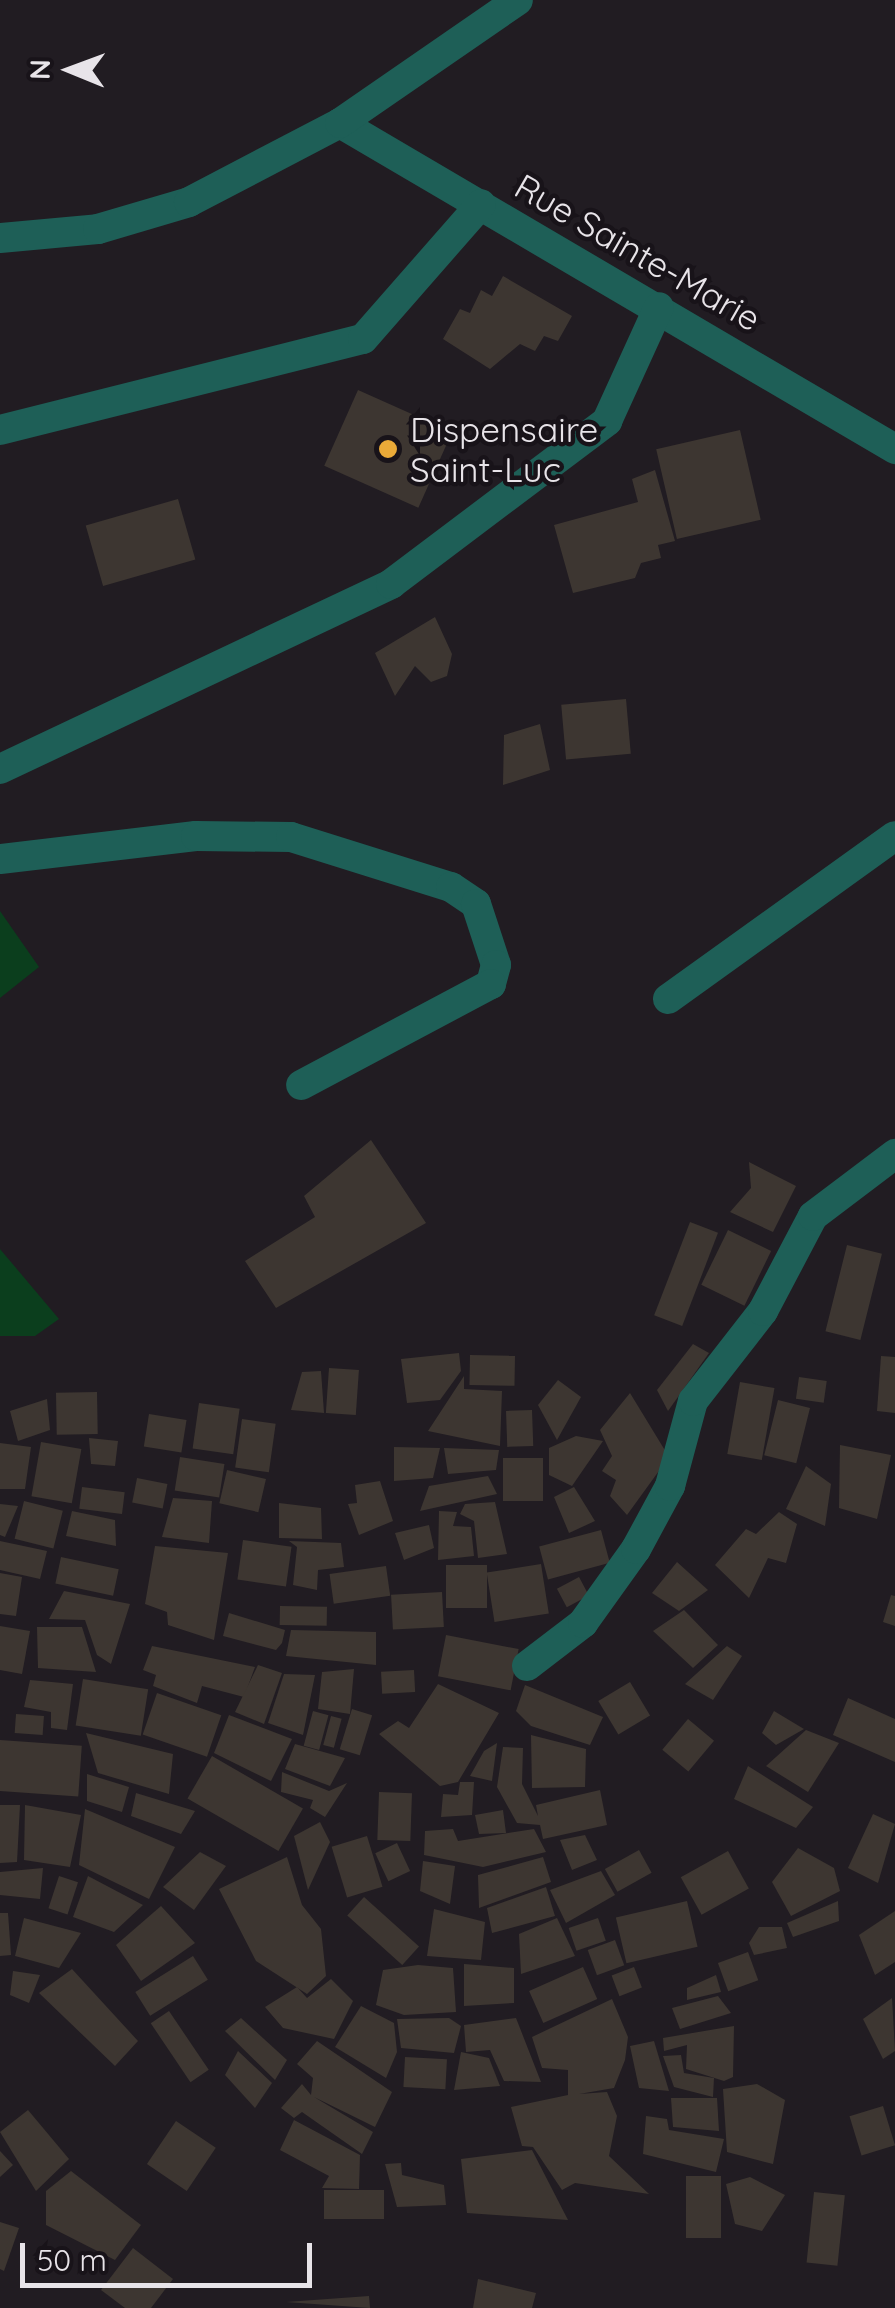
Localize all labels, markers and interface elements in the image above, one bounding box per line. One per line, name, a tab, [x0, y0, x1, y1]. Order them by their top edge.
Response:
north arrow	[20, 20, 120, 120]
text: N	[22, 59, 57, 80]
street label: Rue Sainte-Marie	[508, 165, 768, 339]
place label: Dispensaire Saint-Luc	[410, 408, 598, 490]
marker: Dispensaire Saint-Luc	[375, 436, 401, 462]
scale bar	[25, 2223, 318, 2285]
text: 50 m	[37, 2241, 107, 2279]

